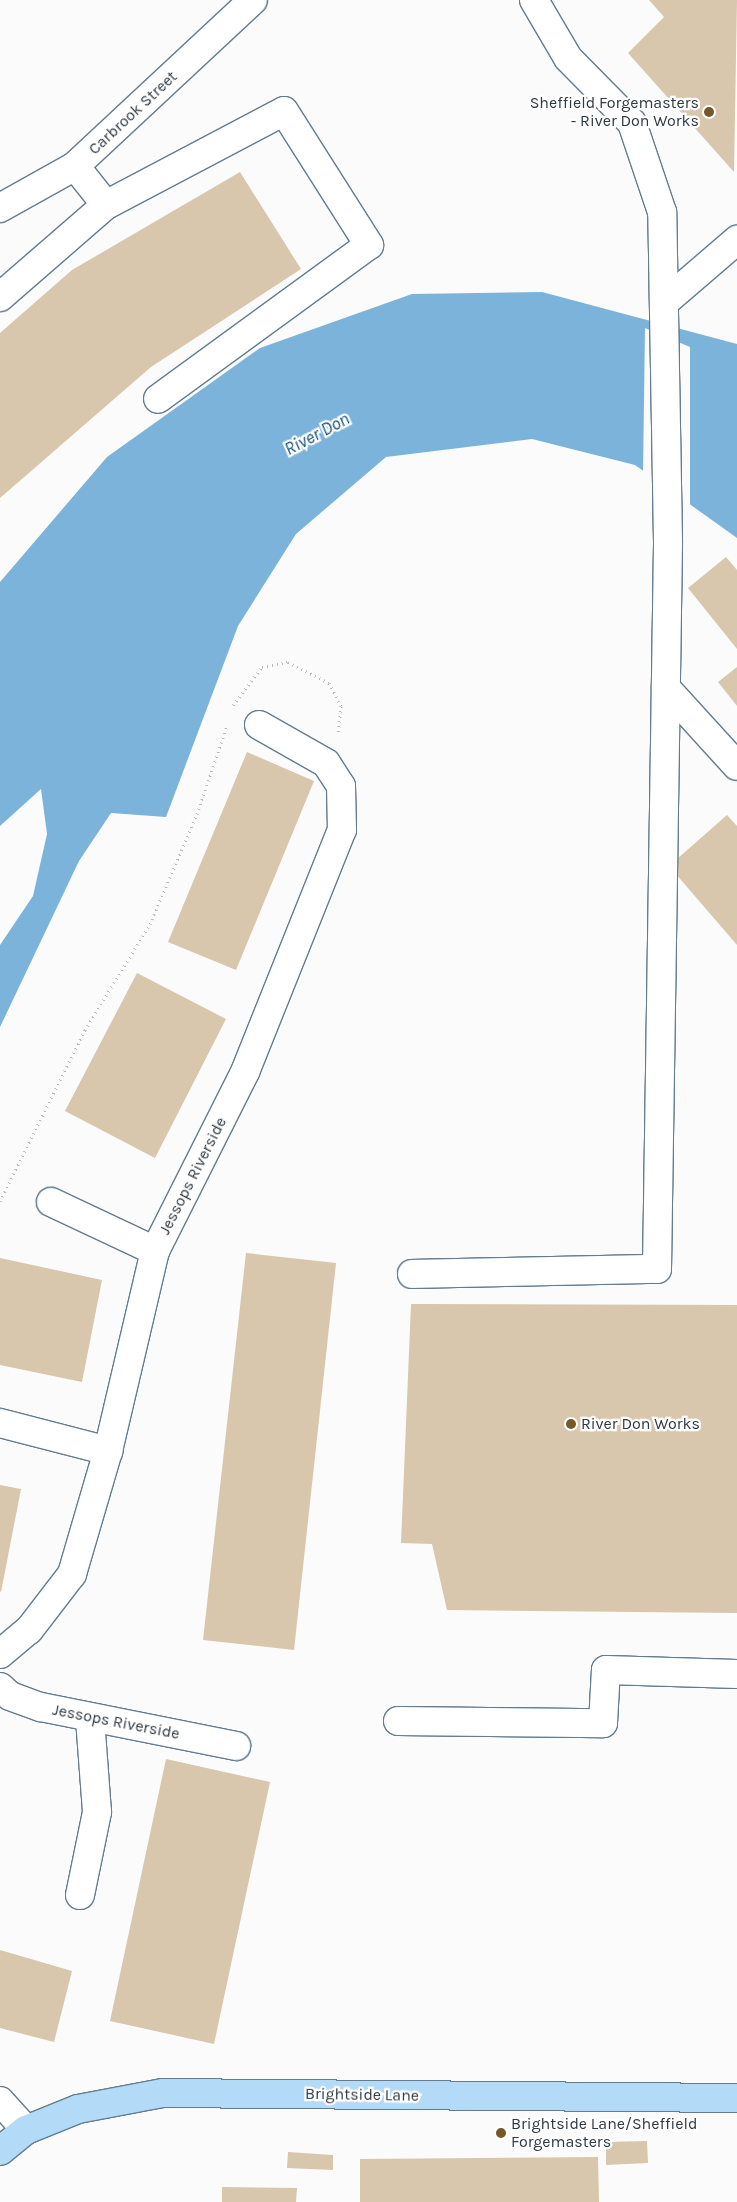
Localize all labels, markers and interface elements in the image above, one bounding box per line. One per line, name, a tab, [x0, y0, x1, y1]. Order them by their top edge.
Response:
street label: Carbrook Street	[85, 67, 181, 159]
place label: Sheffield Forgemasters - River Don Works	[530, 93, 699, 131]
marker: Sheffield Forgemasters - River Don Works	[703, 106, 715, 118]
water label: River Don	[281, 408, 353, 460]
street label: Jessops Riverside	[155, 1114, 231, 1238]
place label: River Don Works	[581, 1414, 700, 1434]
marker: River Don Works	[565, 1418, 577, 1430]
street label: Jessops Riverside	[51, 1700, 181, 1744]
street label: Brightside Lane	[305, 2084, 419, 2106]
place label: Brightside Lane/Sheffield Forgemasters	[511, 2114, 697, 2152]
marker: Brightside Lane/Sheffield Forgemasters	[495, 2127, 507, 2139]

